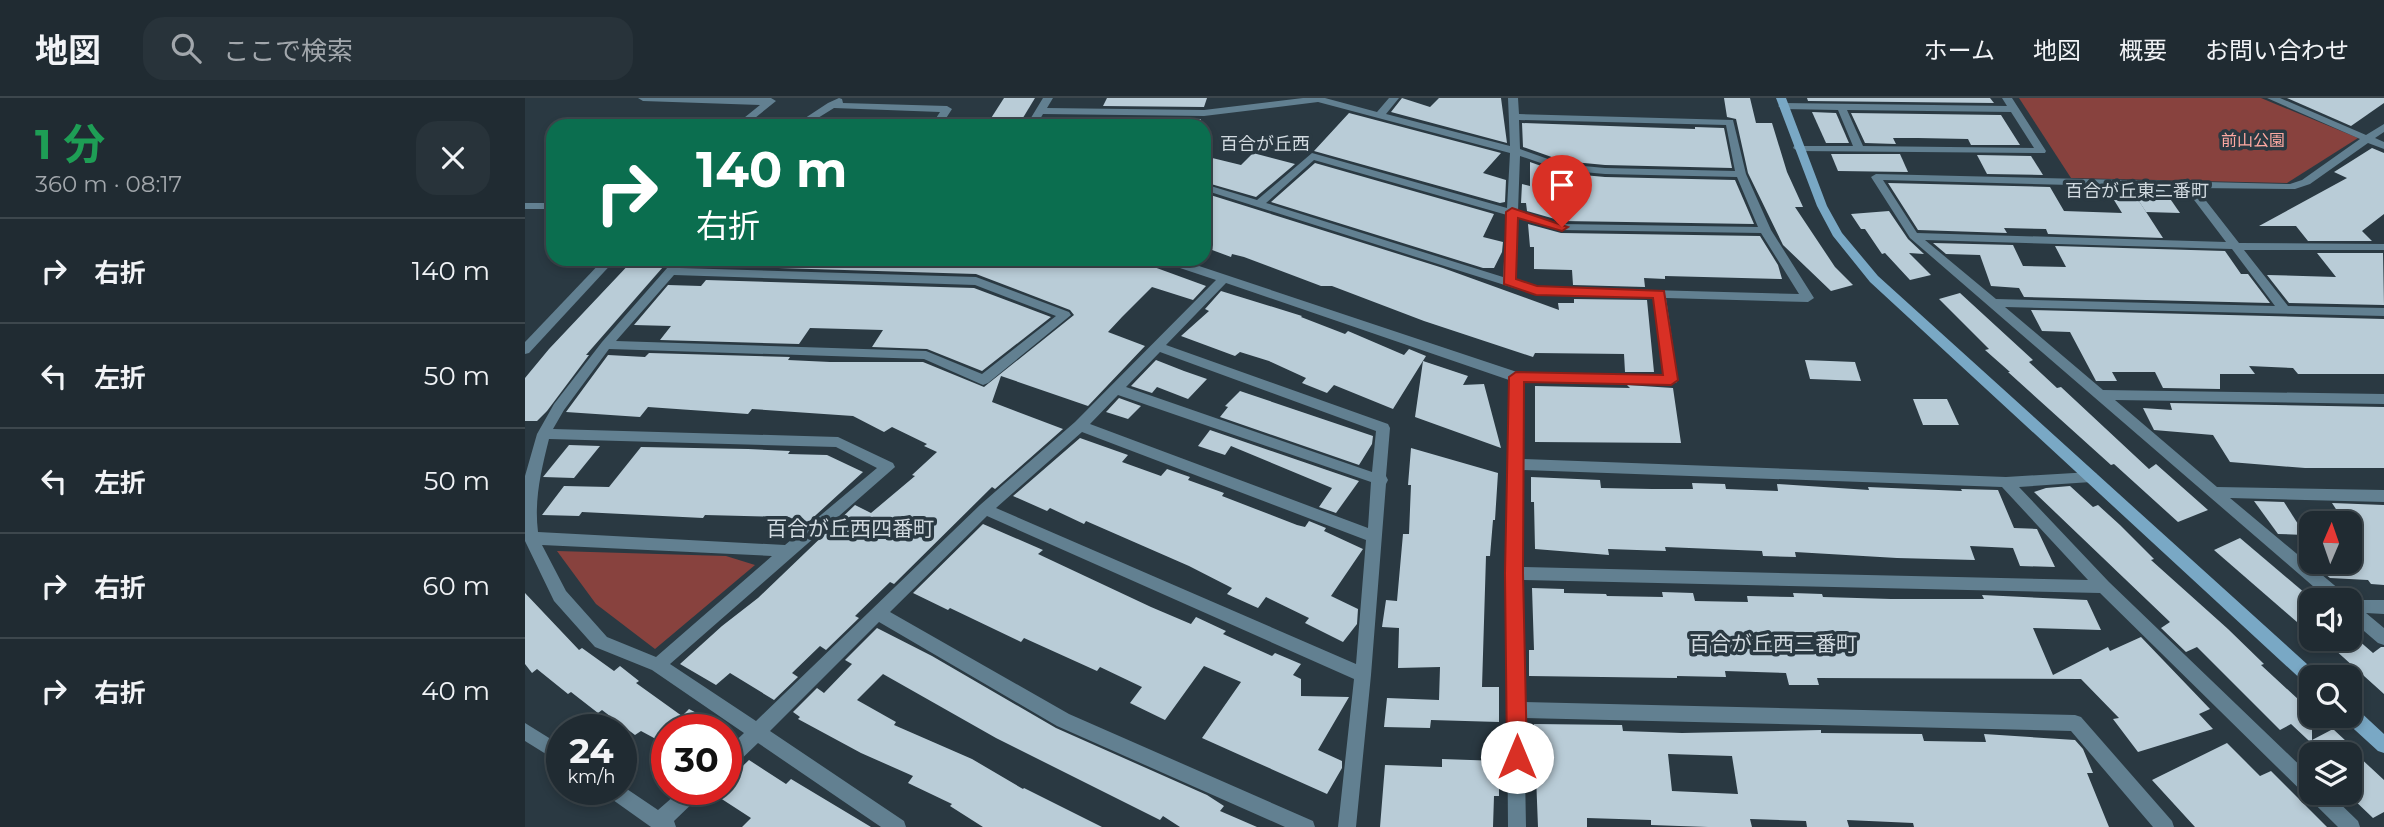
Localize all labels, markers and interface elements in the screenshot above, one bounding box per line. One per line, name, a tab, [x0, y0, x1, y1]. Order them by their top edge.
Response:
search box	[143, 17, 633, 80]
icon: search	[167, 29, 205, 67]
text: 地図	[35, 30, 101, 70]
text: ここで検索	[223, 35, 353, 67]
text: ホーム	[1924, 36, 1995, 65]
text: 地図	[2033, 36, 2081, 65]
text: 概要	[2119, 36, 2167, 65]
text: お問い合わせ	[2205, 36, 2349, 65]
text: 1 分	[35, 118, 105, 170]
button: close	[416, 121, 490, 195]
park label: 前山公園	[2221, 131, 2285, 150]
district label: 百合が丘西	[1220, 133, 1310, 155]
text: 140 m	[696, 140, 848, 199]
icon: right	[581, 147, 672, 238]
pin	[1532, 155, 1592, 227]
icon: arrive	[1543, 166, 1581, 204]
text: 360 m · 08:17	[35, 170, 182, 198]
district label: 百合が丘東二番町	[2065, 180, 2209, 202]
text: 右折	[696, 206, 760, 245]
icon: right	[35, 252, 73, 290]
text: 140 m	[412, 255, 490, 287]
text: 右折	[94, 257, 146, 289]
icon: left	[35, 357, 73, 395]
text: 50 m	[424, 360, 490, 392]
text: 左折	[94, 362, 146, 394]
icon: left	[35, 462, 73, 500]
text: 50 m	[424, 465, 490, 497]
text: 左折	[94, 467, 146, 499]
north arrow	[2299, 511, 2363, 574]
map controls	[2299, 511, 2362, 805]
district label: 百合が丘西四番町	[766, 516, 934, 541]
icon: right	[35, 567, 73, 605]
text: 60 m	[423, 570, 490, 602]
text: 右折	[94, 572, 146, 604]
button: sound	[2299, 588, 2362, 651]
district label: 百合が丘西三番町	[1689, 631, 1857, 656]
button: search	[2299, 665, 2362, 728]
icon: right	[35, 672, 73, 710]
text: 40 m	[421, 675, 490, 707]
text: 右折	[94, 677, 146, 709]
speed limit sign: 30	[651, 714, 742, 805]
position arrow	[1480, 720, 1554, 794]
text: 24	[569, 729, 614, 772]
button: layers	[2299, 742, 2362, 805]
text: km/h	[567, 766, 616, 788]

